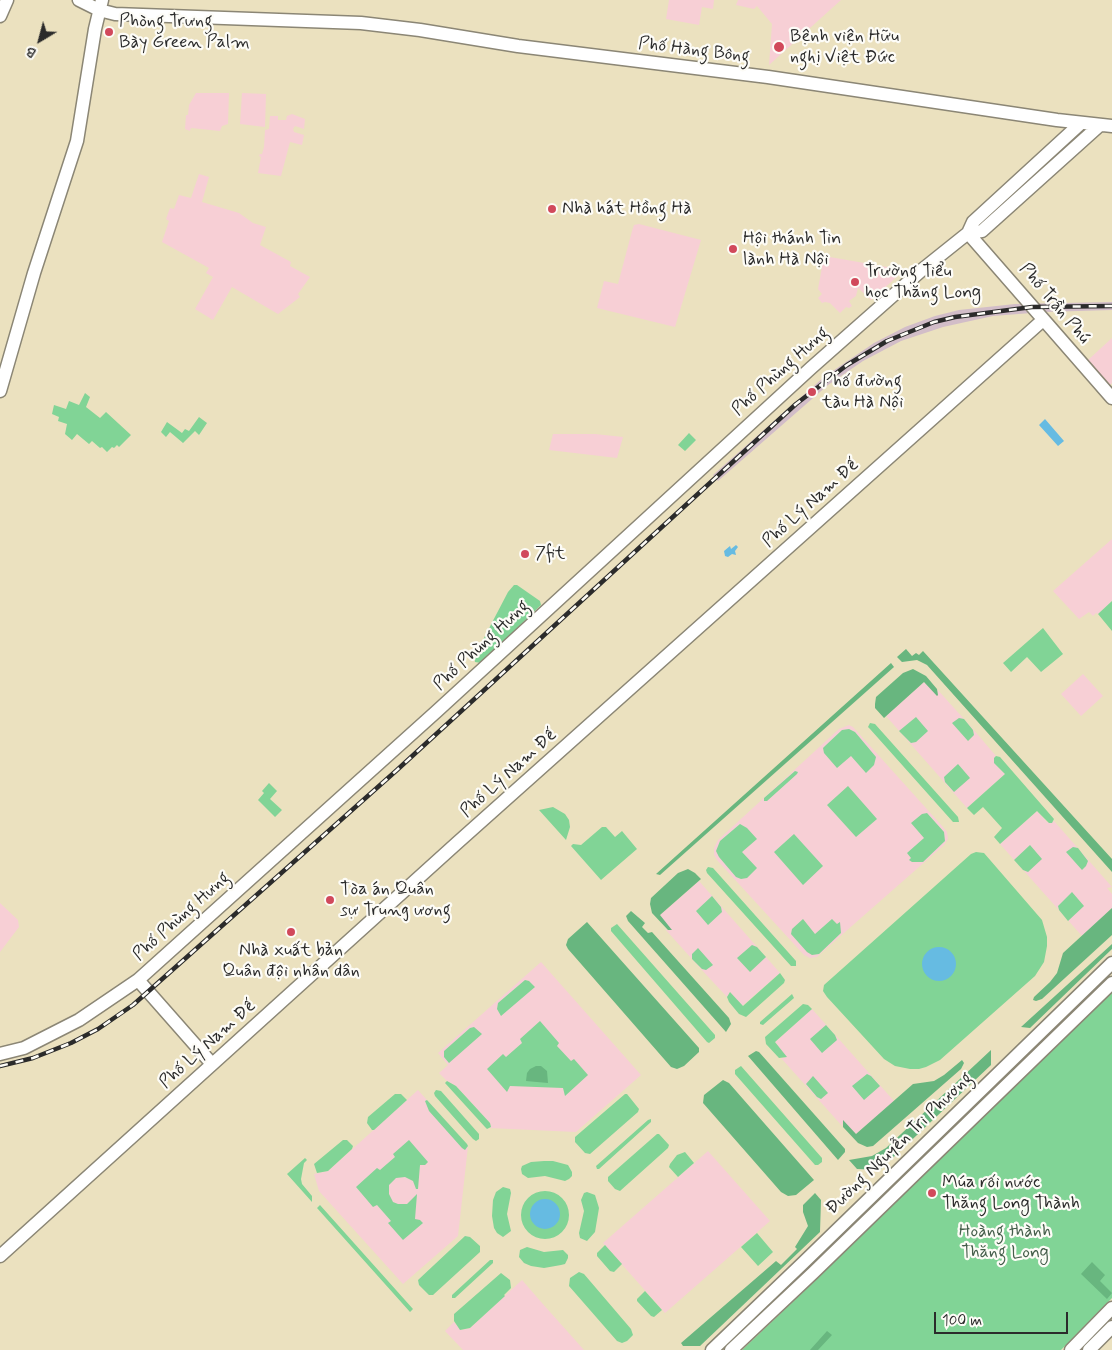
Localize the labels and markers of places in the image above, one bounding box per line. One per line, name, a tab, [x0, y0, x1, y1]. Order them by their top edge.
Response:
place label: Phòng Trưng Bày Green Palm	[119, 11, 250, 54]
marker: Phòng Trưng Bày Green Palm	[103, 26, 115, 38]
place label: Bệnh viện Hữu nghị Việt Đức	[790, 26, 899, 68]
marker: Bệnh viện Hữu nghị Việt Đức	[772, 40, 786, 54]
place label: Nhà hát Hồng Hà	[562, 198, 692, 220]
marker: Nhà hát Hồng Hà	[546, 203, 558, 215]
place label: Hội thánh Tin lành Hà Nội	[743, 228, 841, 270]
marker: Hội thánh Tin lành Hà Nội	[727, 243, 739, 255]
place label: Trường Tiểu học Thăng Long	[865, 261, 981, 304]
marker: Trường Tiểu học Thăng Long	[849, 276, 861, 288]
place label: Phố đường tàu Hà Nội	[822, 371, 903, 414]
marker: Phố đường tàu Hà Nội	[806, 386, 818, 398]
place label: 7fit	[535, 543, 565, 565]
marker: 7fit	[519, 548, 531, 560]
place label: Tòa án Quân sự Trung ương	[340, 879, 451, 922]
marker: Tòa án Quân sự Trung ương	[324, 894, 336, 906]
marker: Nhà xuất bản Quân đội nhân dân	[285, 926, 297, 938]
place label: Nhà xuất bản Quân đội nhân dân	[222, 940, 360, 982]
place label: Múa rối nước Thăng Long Thành	[942, 1172, 1080, 1214]
marker: Múa rối nước Thăng Long Thành	[926, 1187, 938, 1199]

